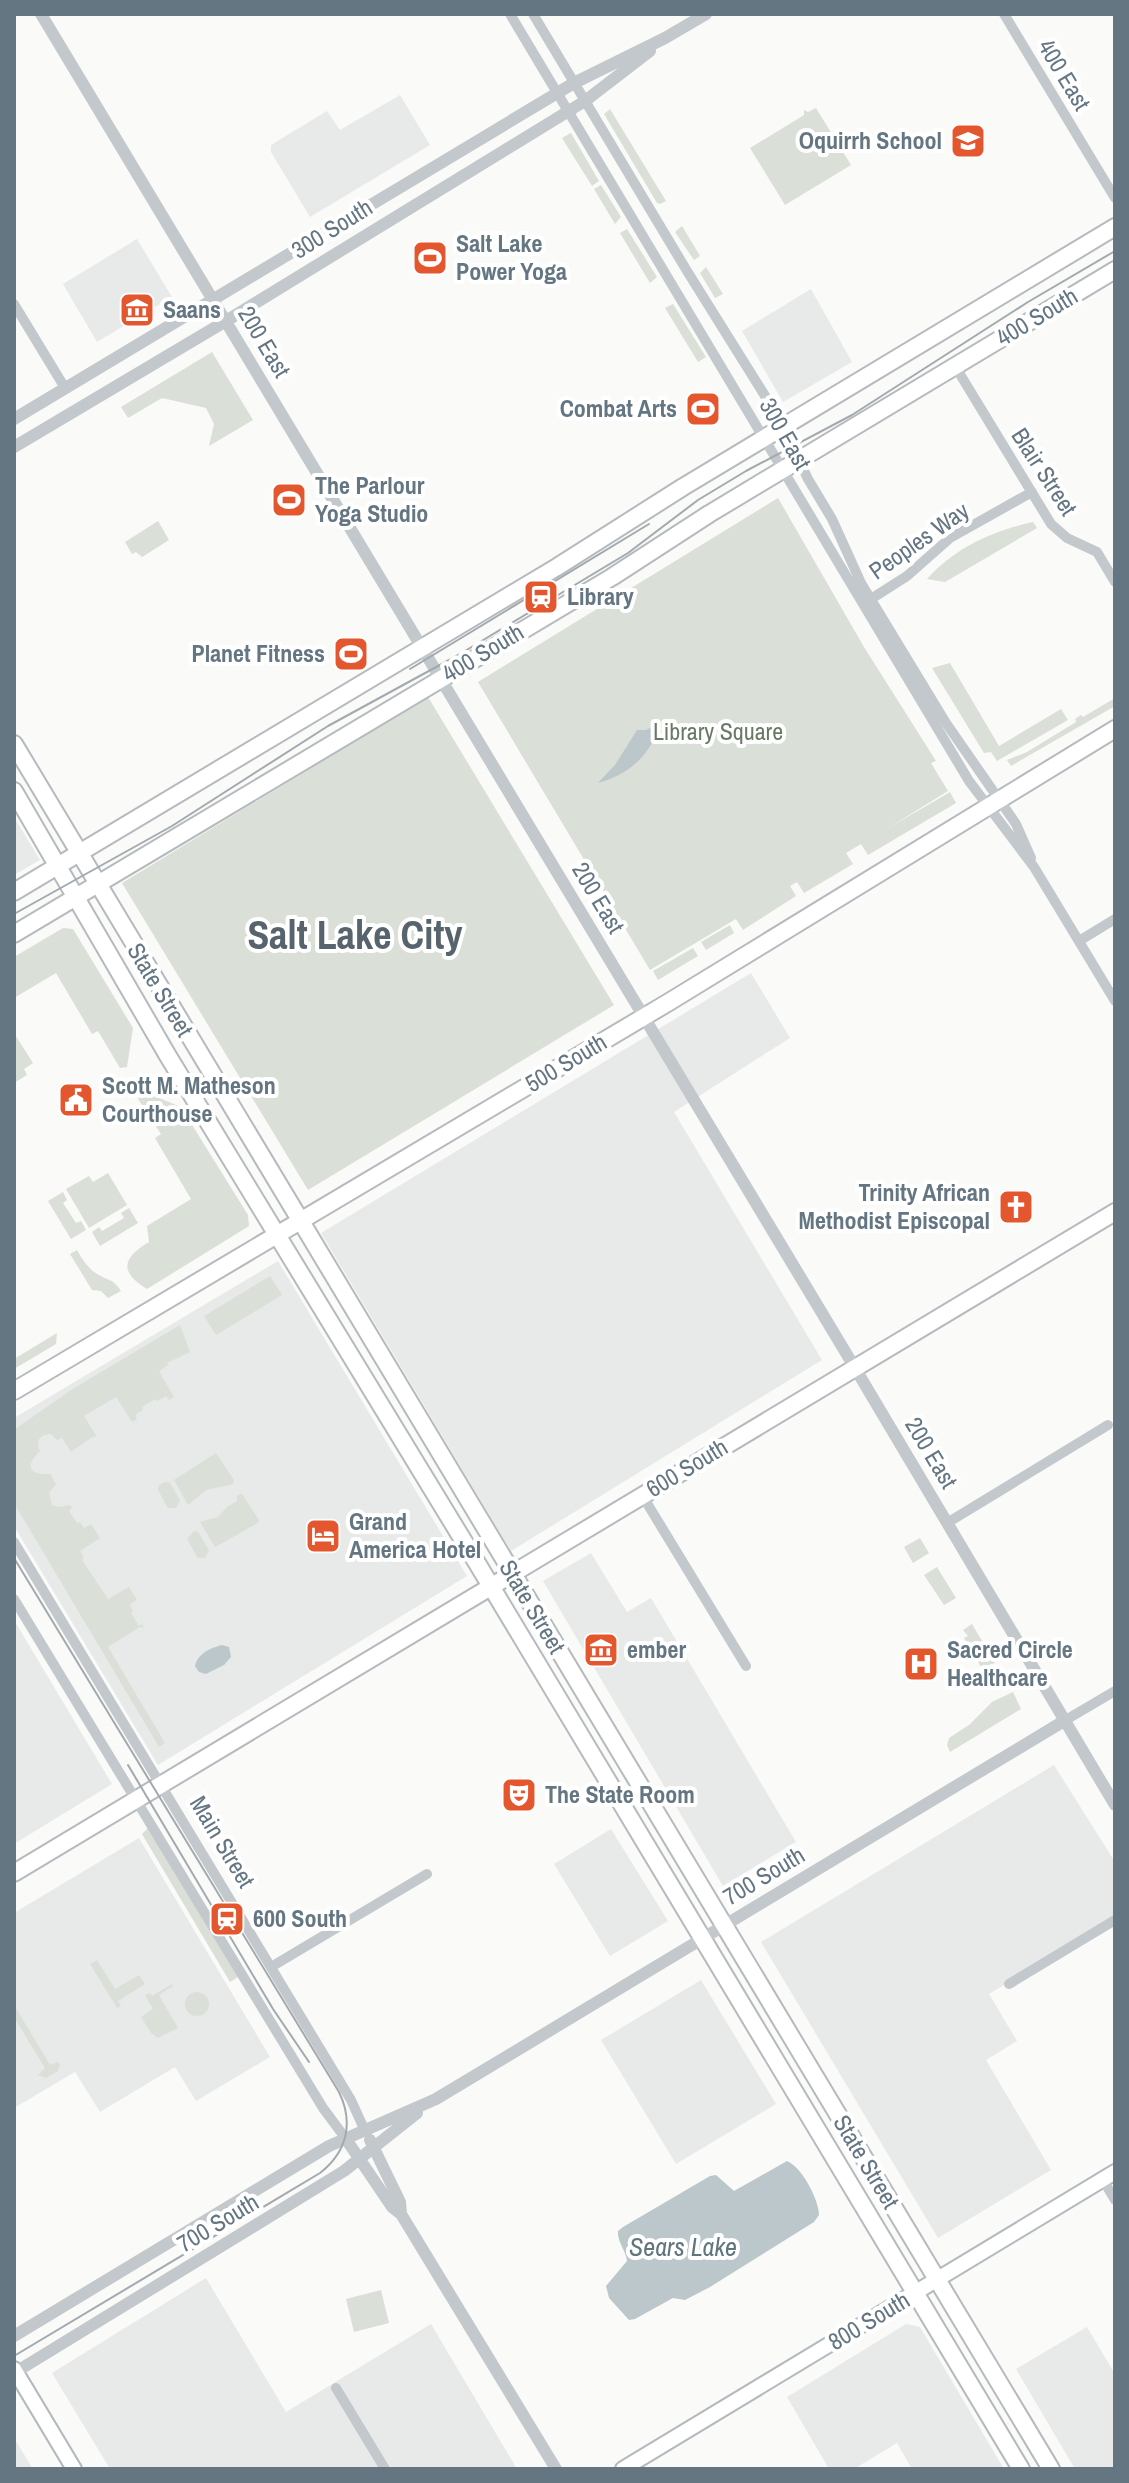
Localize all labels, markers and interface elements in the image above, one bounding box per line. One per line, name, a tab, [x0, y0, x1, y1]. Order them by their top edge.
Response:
street label: 400 East	[1031, 33, 1099, 116]
school or university icon: Oquirrh School	[949, 122, 987, 160]
place label: Oquirrh School	[799, 124, 942, 156]
street label: 300 South	[285, 191, 378, 266]
place label: Salt Lake Power Yoga	[456, 227, 567, 287]
sports icon: Salt Lake Power Yoga	[411, 239, 449, 277]
street label: 400 South	[990, 279, 1083, 353]
museum icon: Saans	[118, 291, 156, 329]
place label: Saans	[163, 293, 221, 325]
street label: 200 East	[231, 300, 299, 383]
sports icon: Combat Arts	[684, 390, 722, 428]
place label: Combat Arts	[560, 392, 677, 424]
street label: 300 East	[753, 392, 819, 476]
street label: Blair Street	[1005, 421, 1085, 522]
place label: The Parlour Yoga Studio	[315, 469, 428, 529]
sports icon: The Parlour Yoga Studio	[270, 481, 308, 519]
street label: Peoples Way	[862, 494, 975, 586]
station icon: Library	[522, 578, 560, 616]
place label: Library	[567, 580, 634, 612]
street label: 400 South	[436, 615, 529, 689]
sports icon: Planet Fitness	[332, 635, 370, 673]
place label: Planet Fitness	[192, 637, 325, 669]
park label: Library Square	[653, 715, 783, 747]
street label: 200 East	[565, 856, 633, 939]
district label: Salt Lake City	[247, 908, 463, 961]
street label: State Street	[120, 937, 202, 1043]
street label: 500 South	[519, 1025, 612, 1099]
place label: Scott M. Matheson Courthouse	[102, 1069, 276, 1129]
public building icon: Scott M. Matheson Courthouse	[57, 1081, 95, 1119]
place label: Trinity African Methodist Episcopal	[799, 1176, 990, 1236]
church icon: Trinity African Methodist Episcopal	[997, 1188, 1035, 1226]
street label: 200 East	[898, 1411, 966, 1494]
street label: 600 South	[640, 1430, 733, 1504]
place label: Grand America Hotel	[349, 1505, 481, 1565]
hotel icon: Grand America Hotel	[304, 1517, 342, 1555]
street label: State Street	[492, 1554, 574, 1660]
museum icon: ember	[582, 1631, 620, 1669]
place label: ember	[627, 1633, 686, 1665]
place label: Sacred Circle Healthcare	[947, 1633, 1073, 1693]
hospital icon: Sacred Circle Healthcare	[902, 1645, 940, 1683]
theatre icon: The State Room	[500, 1776, 538, 1814]
place label: The State Room	[545, 1778, 695, 1810]
street label: Main Street	[183, 1790, 263, 1894]
street label: 700 South	[717, 1838, 810, 1912]
station icon: 600 South	[208, 1900, 246, 1938]
place label: 600 South	[253, 1902, 347, 1934]
street label: State Street	[826, 2109, 908, 2215]
street label: 700 South	[171, 2185, 264, 2259]
water label: Sears Lake	[629, 2229, 737, 2264]
street label: 800 South	[822, 2283, 915, 2357]

